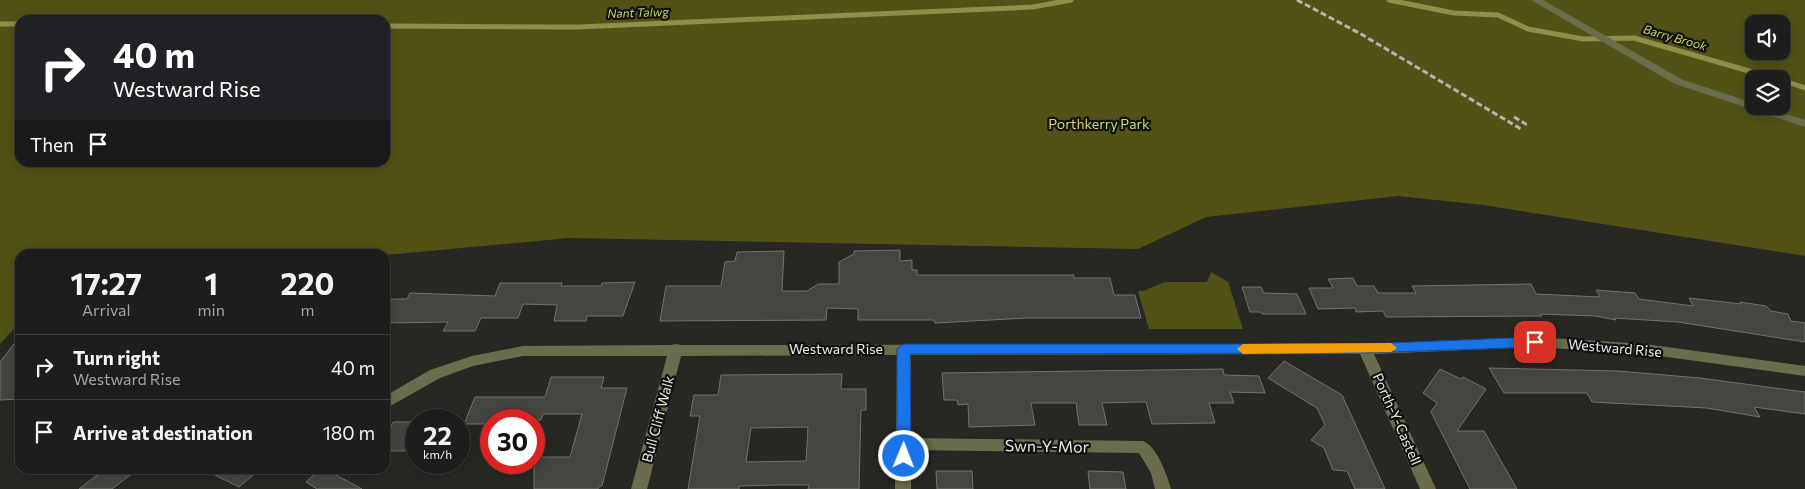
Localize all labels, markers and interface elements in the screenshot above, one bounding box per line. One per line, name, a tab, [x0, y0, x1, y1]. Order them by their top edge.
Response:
water label: Nant Talwg	[607, 4, 669, 20]
map controls	[1745, 15, 1790, 115]
button: sound	[1745, 15, 1790, 60]
water label: Barry Brook	[1642, 21, 1709, 53]
text: 40 m	[113, 32, 195, 75]
icon: right	[30, 35, 95, 100]
button: layers	[1745, 70, 1790, 115]
text: Westward Rise	[113, 75, 261, 102]
park label: Porthkerry Park	[1048, 115, 1150, 132]
icon: arrive	[84, 130, 112, 158]
text: Then	[30, 133, 74, 156]
text: 17:27	[71, 264, 142, 301]
text: 1	[204, 264, 218, 301]
text: 220	[280, 264, 334, 301]
text: Arrival	[82, 300, 131, 319]
text: min	[198, 300, 225, 319]
text: m	[300, 300, 314, 319]
pin	[1514, 321, 1556, 363]
icon: arrive	[1521, 328, 1549, 356]
street label: Westward Rise	[1567, 335, 1663, 360]
street label: Westward Rise	[789, 340, 883, 357]
text: Turn right	[73, 346, 160, 369]
icon: right	[30, 353, 58, 381]
text: 40 m	[331, 356, 375, 379]
text: Westward Rise	[73, 369, 180, 388]
street label: Porth-Y-Castell	[1370, 370, 1425, 467]
street label: Bull Cliff Walk	[638, 373, 677, 464]
speed limit sign: 30	[480, 409, 545, 474]
icon: arrive	[30, 418, 58, 446]
text: 22	[423, 420, 452, 450]
text: Arrive at destination	[73, 421, 253, 444]
text: 180 m	[323, 421, 375, 444]
position arrow	[877, 429, 929, 481]
street label: Swn-Y-Mor	[1005, 435, 1090, 456]
text: km/h	[423, 447, 452, 461]

